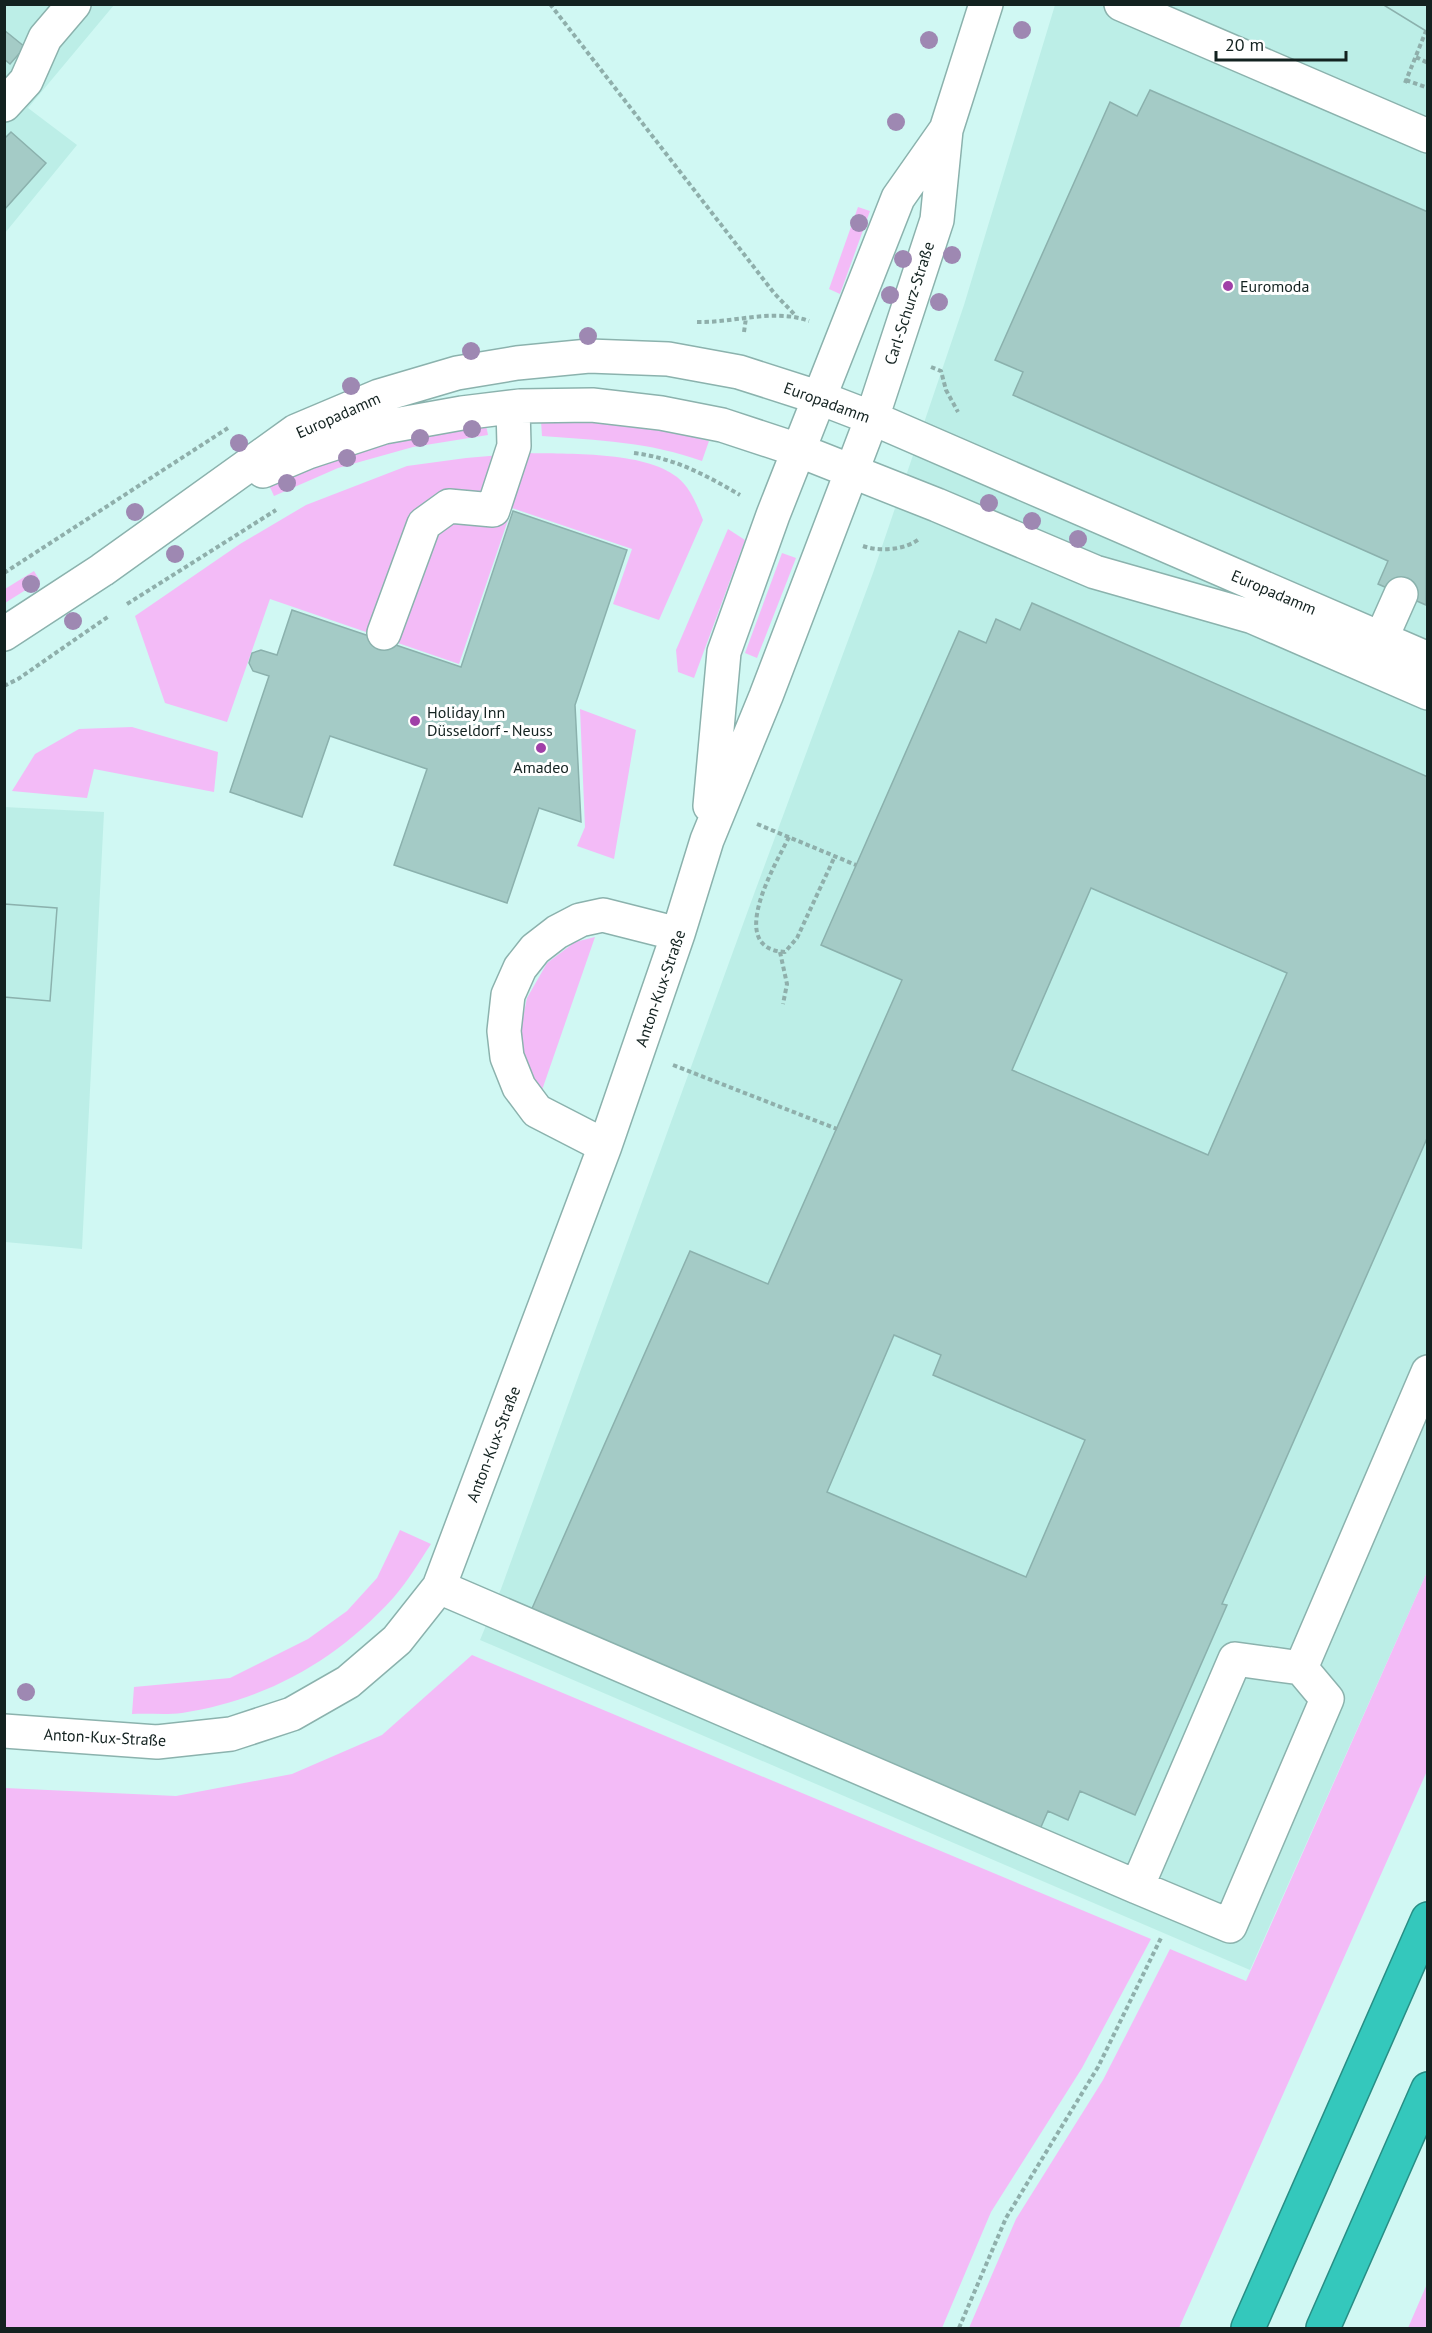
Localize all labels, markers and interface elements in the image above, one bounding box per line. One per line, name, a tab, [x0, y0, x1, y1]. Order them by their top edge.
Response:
scale bar	[1216, 24, 1346, 62]
text: 20 m	[1225, 33, 1264, 56]
street label: Carl-Schurz-Straße	[880, 239, 938, 367]
place label: Euromoda	[1240, 276, 1309, 296]
marker: Euromoda	[1221, 279, 1235, 293]
street label: Europadamm	[781, 377, 873, 427]
street label: Europadamm	[293, 387, 383, 443]
street label: Europadamm	[1229, 565, 1319, 619]
place label: Holiday Inn Düsseldorf - Neuss	[427, 702, 553, 740]
marker: Holiday Inn Düsseldorf - Neuss	[408, 714, 422, 728]
marker: Amadeo	[534, 741, 548, 755]
place label: Amadeo	[513, 757, 569, 777]
street label: Anton-Kux-Straße	[631, 927, 689, 1049]
street label: Anton-Kux-Straße	[462, 1383, 524, 1505]
street label: Anton-Kux-Straße	[43, 1724, 167, 1750]

